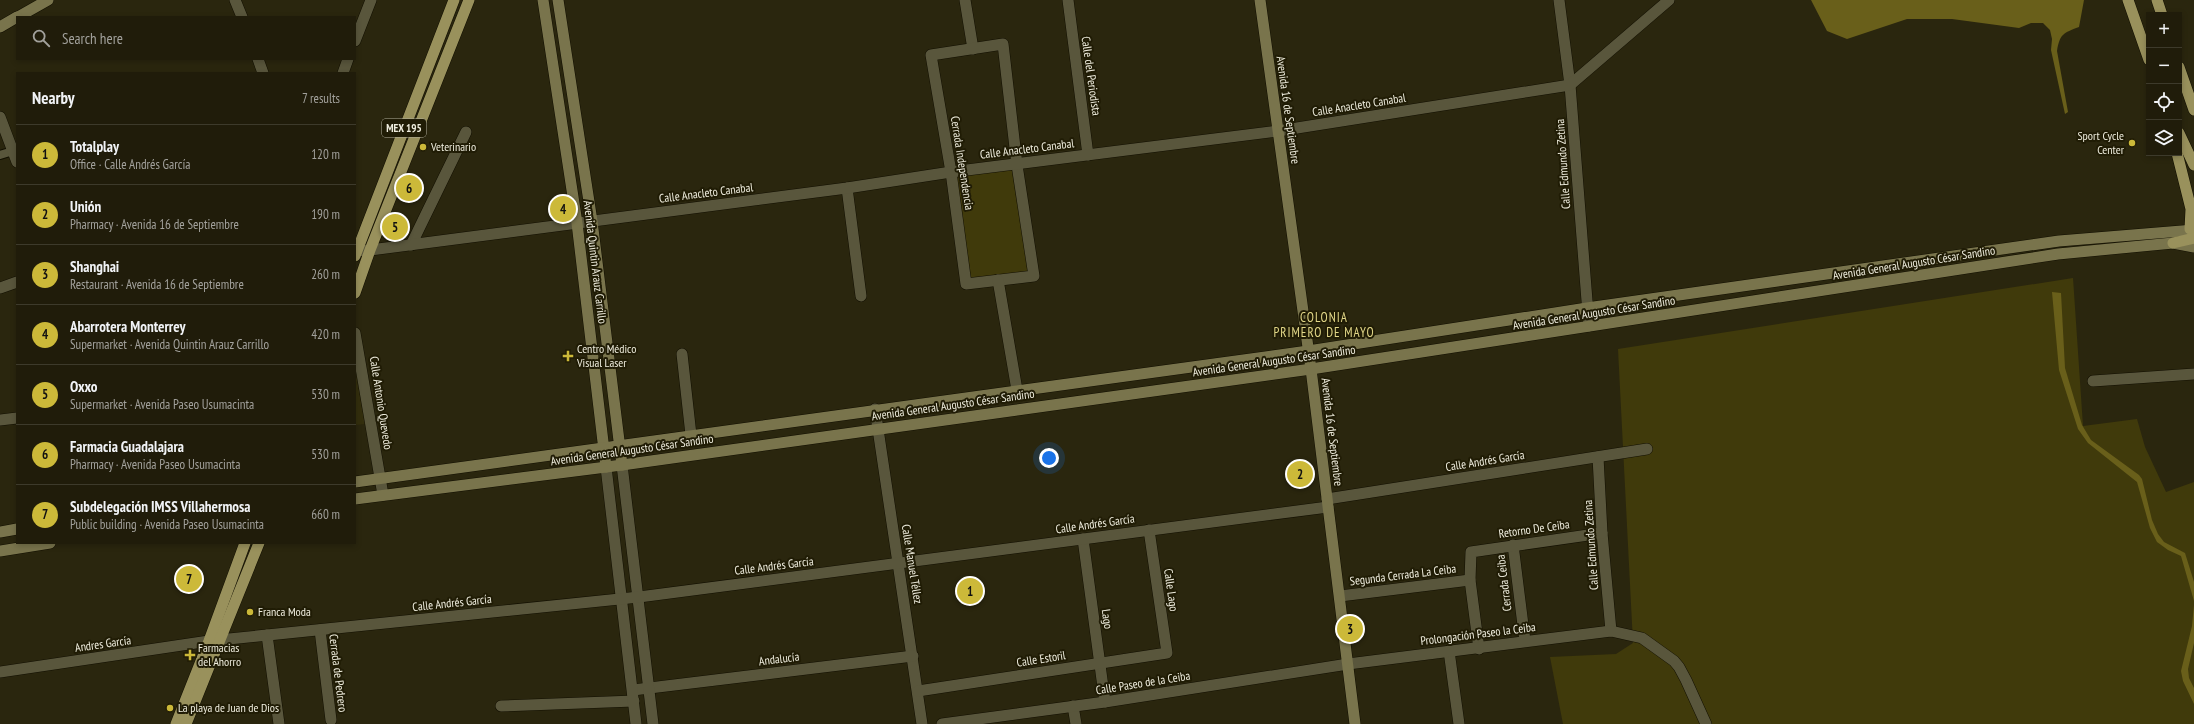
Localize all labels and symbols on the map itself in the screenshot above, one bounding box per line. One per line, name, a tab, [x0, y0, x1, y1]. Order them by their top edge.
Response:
street label: Calle del Periodista	[1079, 35, 1105, 117]
street label: Avenida 16 de Septiembre	[1273, 55, 1303, 165]
street label: Calle Anacleto Canabal	[1311, 90, 1407, 119]
street label: Cerrada Independencia	[948, 115, 977, 211]
street label: Calle Edmundo Zetina	[1552, 118, 1573, 210]
road number: MEX 195	[382, 119, 426, 137]
place label: Sport Cycle Center	[2077, 128, 2125, 157]
street label: Calle Anacleto Canabal	[979, 135, 1075, 162]
marker: Sport Cycle Center	[2127, 138, 2137, 148]
place label: Veterinario	[430, 139, 476, 154]
marker: Veterinario	[418, 142, 428, 152]
pin: 6	[396, 173, 422, 203]
street label: Calle Anacleto Canabal	[658, 179, 754, 206]
pin: 4	[550, 194, 576, 224]
street label: Avenida Quintin Arauz Carrillo	[580, 199, 610, 324]
pin: 5	[382, 212, 408, 242]
street label: Avenida General Augusto César Sandino	[1832, 242, 1996, 283]
street label: Avenida General Augusto César Sandino	[1512, 292, 1676, 333]
district label: COLONIA PRIMERO DE MAYO	[1273, 309, 1375, 341]
place label: Centro Médico Visual Laser	[576, 341, 636, 370]
street label: Avenida General Augusto César Sandino	[1192, 342, 1356, 379]
marker: Centro Médico Visual Laser	[562, 350, 574, 362]
street label: Calle Antonio Quevedo	[367, 355, 396, 451]
street label: Avenida 16 de Septiembre	[1318, 377, 1347, 487]
street label: Avenida General Augusto César Sandino	[871, 386, 1035, 423]
street label: Avenida General Augusto César Sandino	[550, 431, 714, 468]
street label: Calle Andrés García	[1444, 447, 1526, 474]
your location	[1039, 448, 1059, 468]
pin: 2	[1287, 459, 1313, 489]
street label: Calle Edmundo Zetina	[1580, 499, 1601, 591]
street label: Calle Andrés García	[1054, 511, 1136, 536]
street label: Retorno De Ceiba	[1498, 516, 1571, 541]
street label: Calle Manuel Téllez	[899, 523, 926, 605]
street label: Calle Andrés García	[734, 553, 815, 578]
street label: Cerrada Ceiba	[1493, 554, 1514, 612]
street label: Segunda Cerrada La Ceiba	[1349, 561, 1457, 588]
pin: 7	[176, 564, 202, 594]
street label: Calle Lago	[1161, 567, 1182, 612]
pin: 1	[957, 576, 983, 606]
street label: Calle Andrés García	[412, 591, 492, 614]
place label: Franca Moda	[258, 604, 311, 619]
marker: Franca Moda	[245, 607, 255, 617]
street label: Lago	[1099, 608, 1116, 630]
pin: 3	[1337, 614, 1363, 644]
street label: Prolongación Paseo la Ceiba	[1419, 619, 1537, 648]
street label: Andres García	[74, 632, 132, 655]
street label: Cerrada de Pedrero	[326, 633, 351, 713]
place label: Farmacias del Ahorro	[198, 640, 241, 669]
street label: Calle Estoril	[1015, 647, 1067, 670]
street label: Andalucía	[758, 649, 800, 668]
marker: Farmacias del Ahorro	[185, 650, 195, 660]
street label: Calle Paseo de la Ceiba	[1095, 668, 1191, 697]
place label: La playa de Juan de Dios	[178, 700, 279, 715]
marker: La playa de Juan de Dios	[165, 703, 175, 713]

